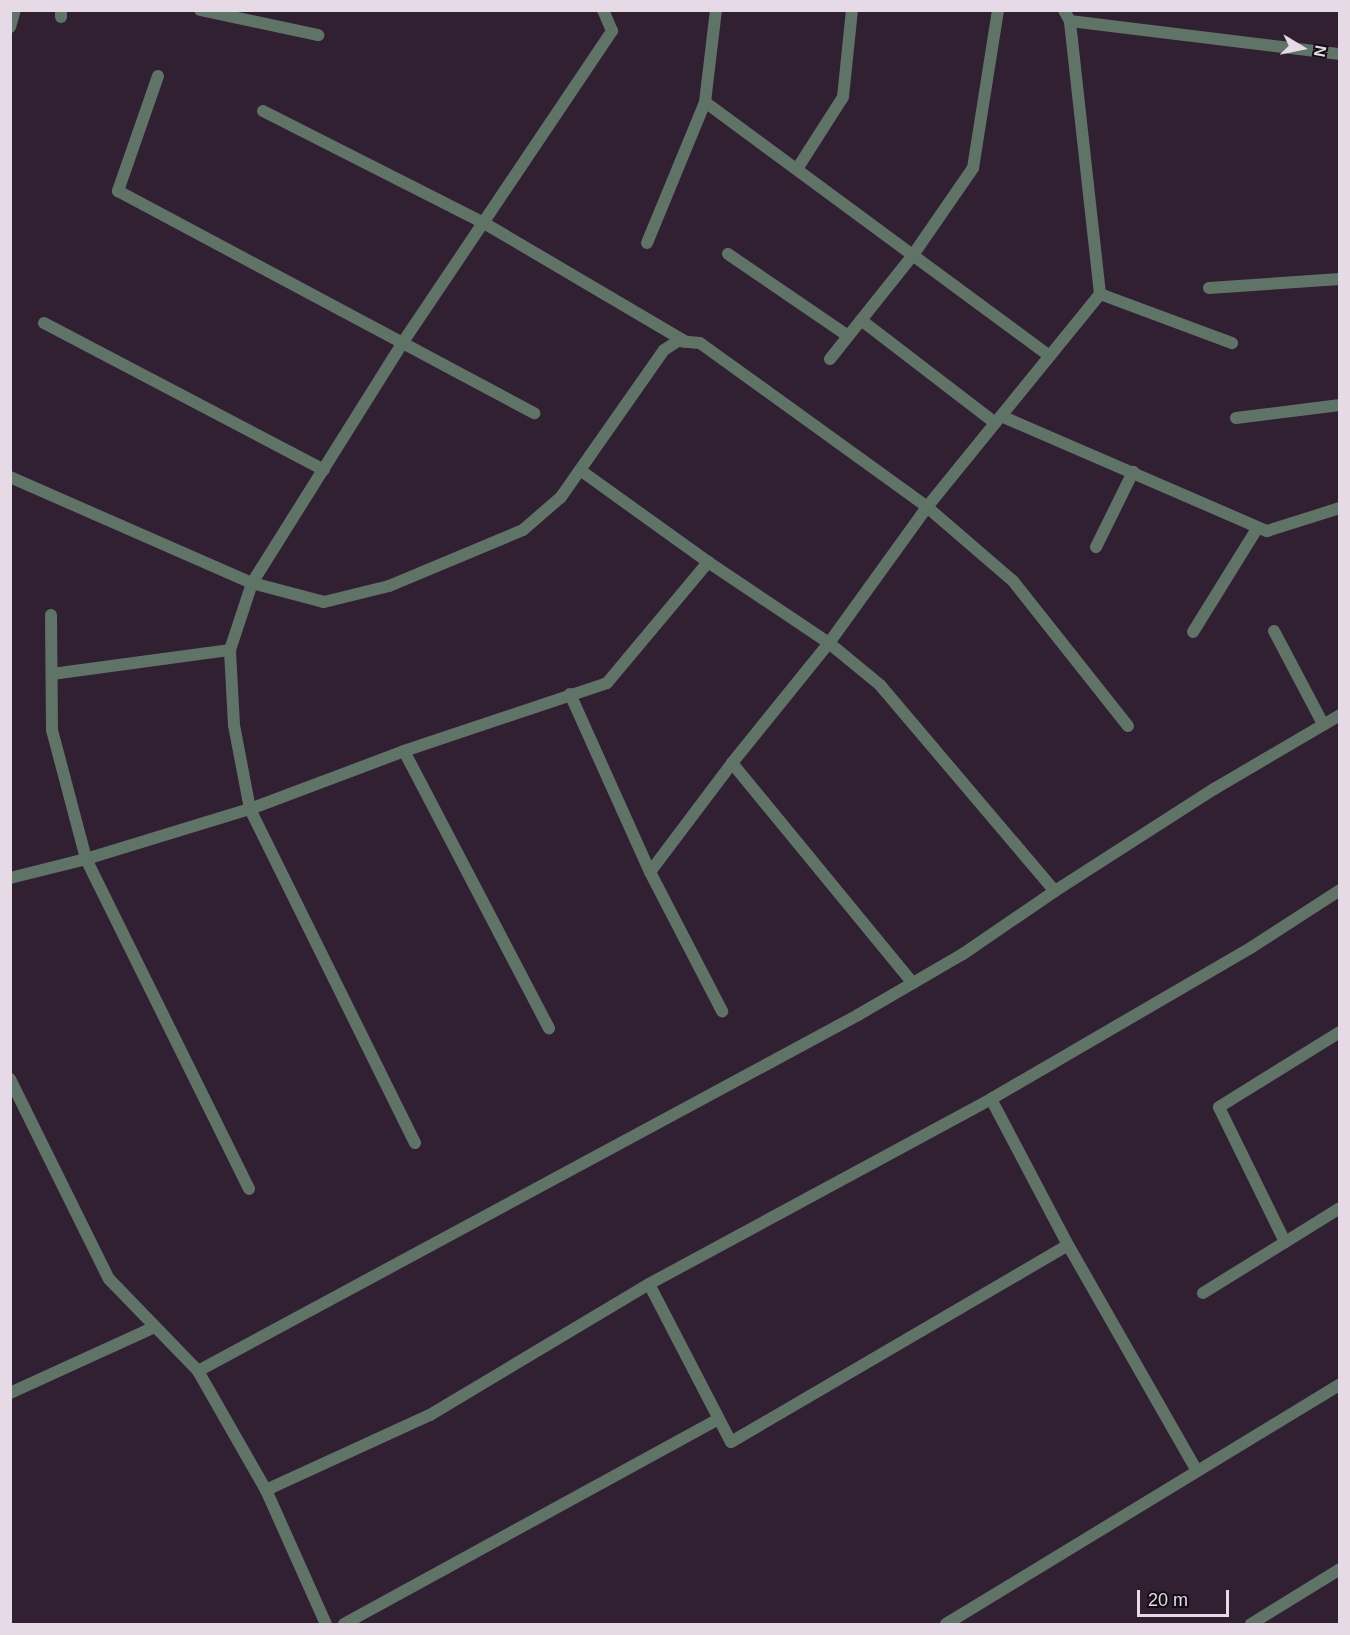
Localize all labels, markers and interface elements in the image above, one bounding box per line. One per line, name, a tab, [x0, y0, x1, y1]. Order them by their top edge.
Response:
north arrow	[1272, 18, 1332, 78]
text: N	[1311, 44, 1330, 58]
scale bar	[1140, 1578, 1232, 1616]
text: 20 m	[1148, 1590, 1188, 1610]

